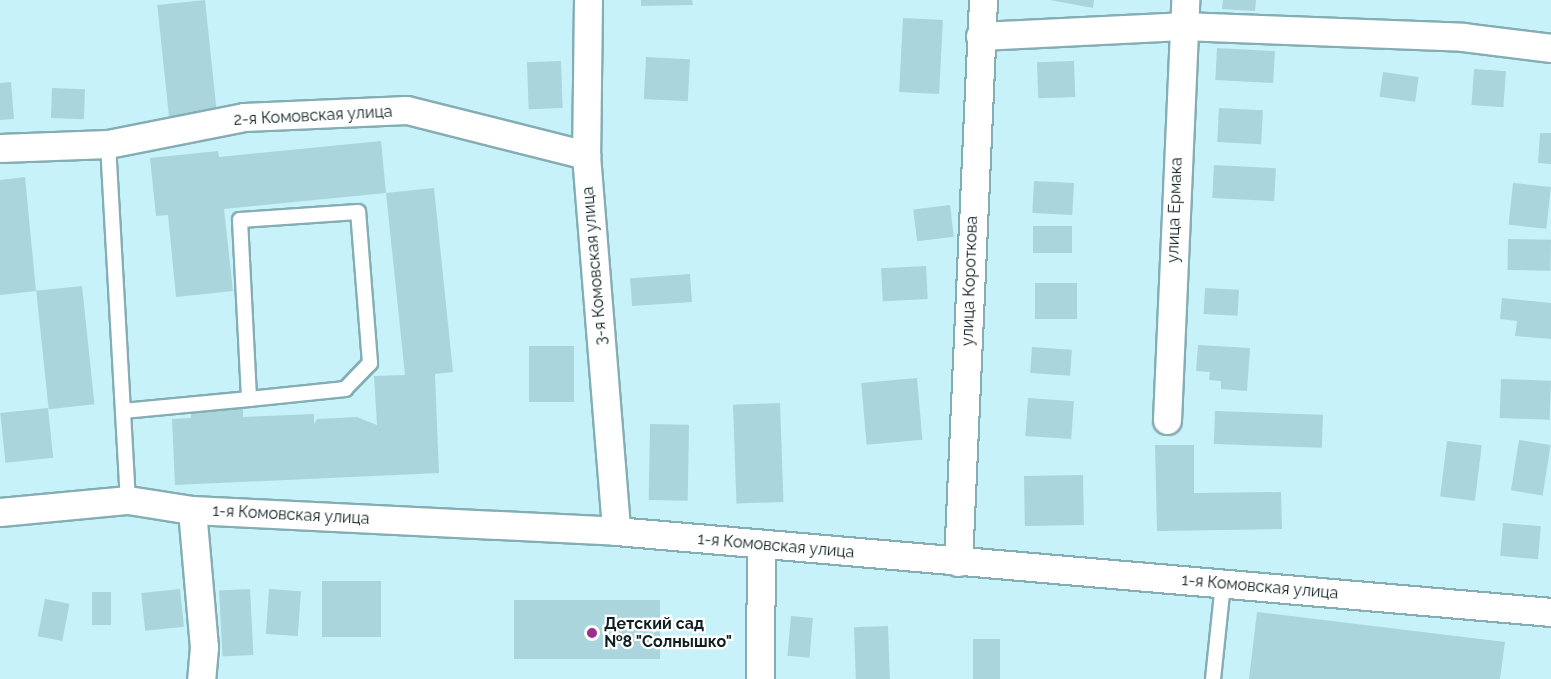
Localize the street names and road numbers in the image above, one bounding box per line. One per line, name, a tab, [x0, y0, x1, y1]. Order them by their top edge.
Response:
street label: 2-я Комовская улица	[233, 102, 393, 130]
street label: улица Ермака	[1164, 157, 1186, 263]
street label: 3-я Комовская улица	[578, 186, 612, 346]
street label: улица Короткова	[958, 216, 982, 346]
street label: 1-я Комовская улица	[212, 501, 370, 529]
street label: 1-я Комовская улица	[697, 530, 855, 562]
street label: 1-я Комовская улица	[1181, 571, 1339, 603]

